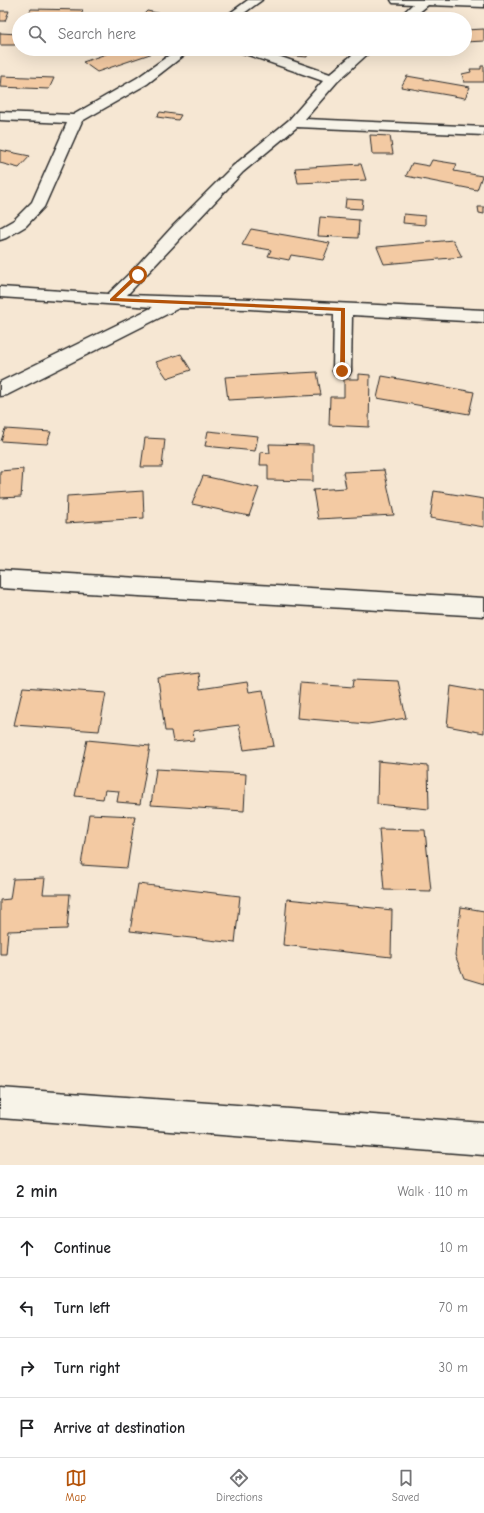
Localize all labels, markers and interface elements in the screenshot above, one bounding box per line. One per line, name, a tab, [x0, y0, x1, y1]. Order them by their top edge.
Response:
search box	[12, 12, 472, 56]
icon: search	[26, 23, 48, 45]
text: Search here	[58, 25, 136, 43]
route start	[129, 266, 147, 284]
route end	[333, 362, 351, 380]
text: 2 min	[16, 1182, 57, 1201]
text: Walk · 110 m	[397, 1184, 468, 1199]
icon: ahead	[16, 1237, 38, 1259]
text: Continue	[54, 1239, 111, 1257]
text: 10 m	[440, 1240, 468, 1255]
icon: left	[16, 1297, 38, 1319]
text: Turn left	[54, 1299, 110, 1317]
text: 70 m	[439, 1300, 468, 1315]
icon: right	[16, 1357, 38, 1379]
text: Turn right	[54, 1359, 120, 1377]
text: 30 m	[438, 1360, 468, 1375]
icon: arrive	[16, 1417, 38, 1439]
text: Arrive at destination	[54, 1419, 185, 1437]
tab: Map	[65, 1467, 87, 1504]
tab: Directions	[216, 1467, 263, 1504]
tab: Saved	[392, 1467, 419, 1504]

